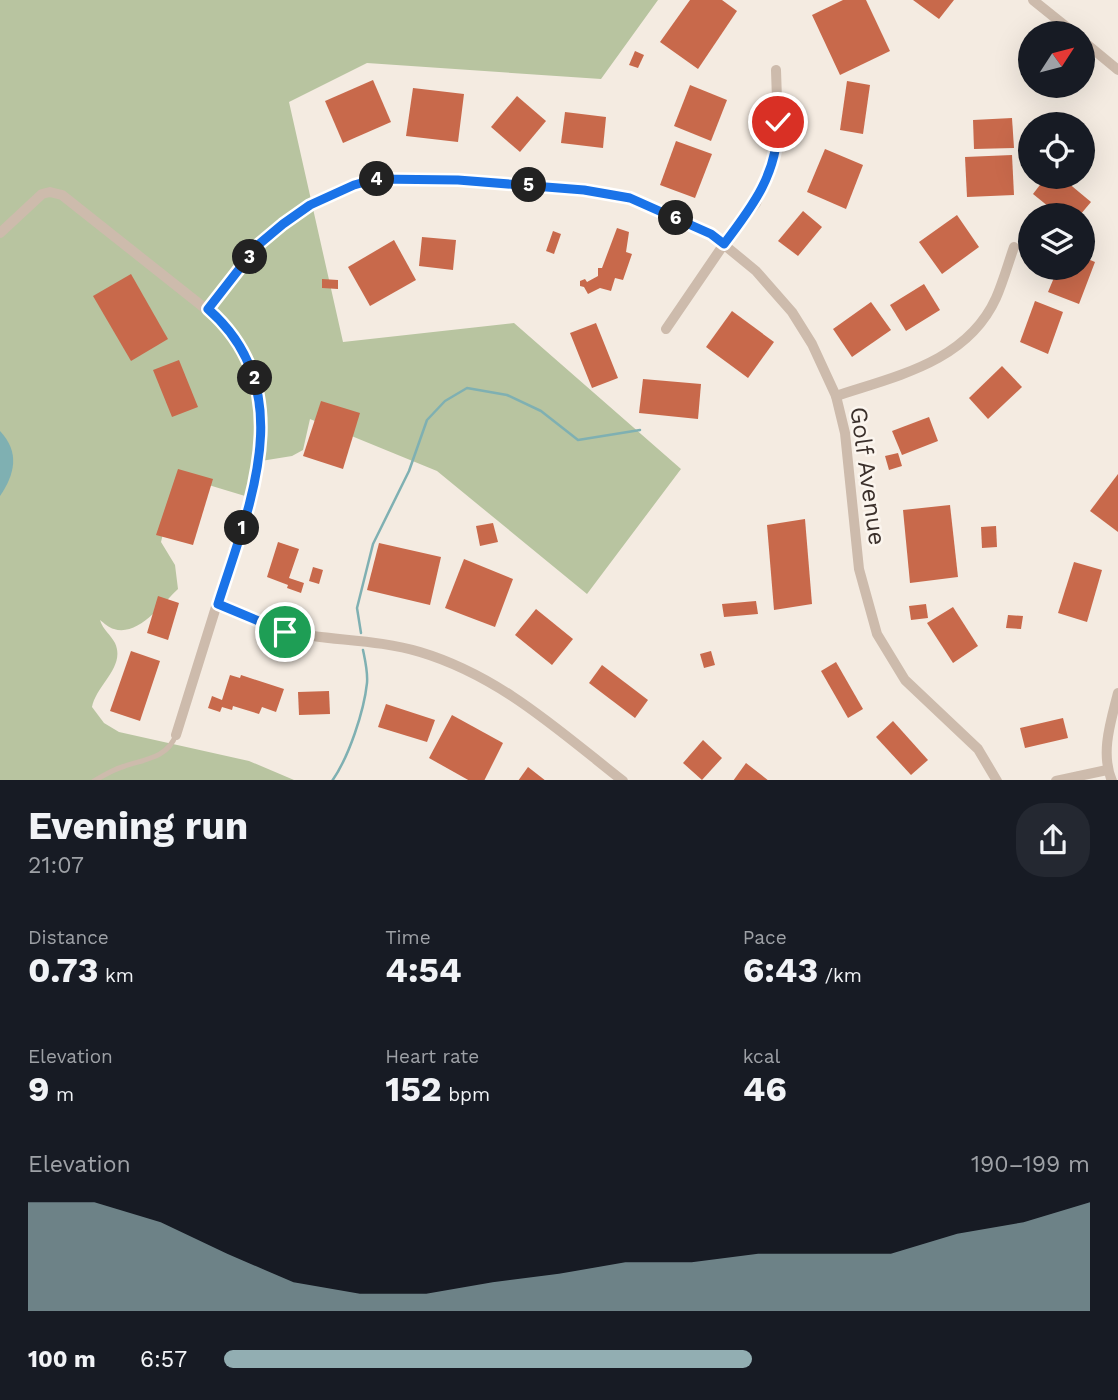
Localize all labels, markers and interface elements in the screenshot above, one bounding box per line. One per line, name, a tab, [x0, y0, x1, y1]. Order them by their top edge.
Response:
north arrow	[1018, 21, 1096, 98]
map controls	[1018, 21, 1095, 280]
pin	[748, 92, 808, 152]
icon: check	[759, 103, 797, 141]
button: locate	[1018, 112, 1095, 189]
pin: 4	[360, 162, 394, 196]
text: 4	[370, 167, 383, 190]
pin: 5	[512, 168, 546, 202]
text: 5	[523, 173, 534, 196]
pin: 6	[658, 200, 694, 235]
button: layers	[1018, 203, 1095, 280]
text: 6	[670, 206, 681, 229]
pin: 3	[232, 240, 268, 274]
text: 3	[244, 245, 255, 268]
pin: 2	[238, 360, 272, 396]
text: 2	[249, 366, 260, 389]
street label: Golf Avenue	[844, 405, 892, 547]
pin: 1	[224, 510, 260, 546]
text: 1	[237, 516, 246, 539]
pin	[255, 602, 315, 662]
icon: arrive	[266, 613, 304, 651]
button: share	[1016, 803, 1090, 877]
text: Evening run	[28, 804, 248, 848]
text: 21:07	[28, 852, 84, 879]
text: Distance	[28, 926, 109, 949]
text: Time	[385, 926, 431, 949]
text: Pace	[743, 926, 787, 949]
text: 0.73	[28, 949, 98, 991]
text: 4:54	[385, 949, 462, 991]
text: 6:43	[743, 949, 818, 991]
text: km	[98, 964, 134, 987]
text: /km	[818, 964, 862, 987]
text: Elevation	[28, 1045, 113, 1068]
text: Heart rate	[385, 1045, 479, 1068]
text: kcal	[743, 1045, 780, 1068]
text: 9	[28, 1068, 50, 1110]
text: 152	[385, 1068, 442, 1110]
text: 46	[743, 1068, 787, 1110]
text: m	[50, 1083, 74, 1106]
text: bpm	[442, 1083, 490, 1106]
text: Elevation	[28, 1151, 131, 1178]
text: 190–199 m	[971, 1151, 1090, 1178]
text: 100 m	[28, 1346, 96, 1373]
text: 6:57	[140, 1346, 187, 1373]

